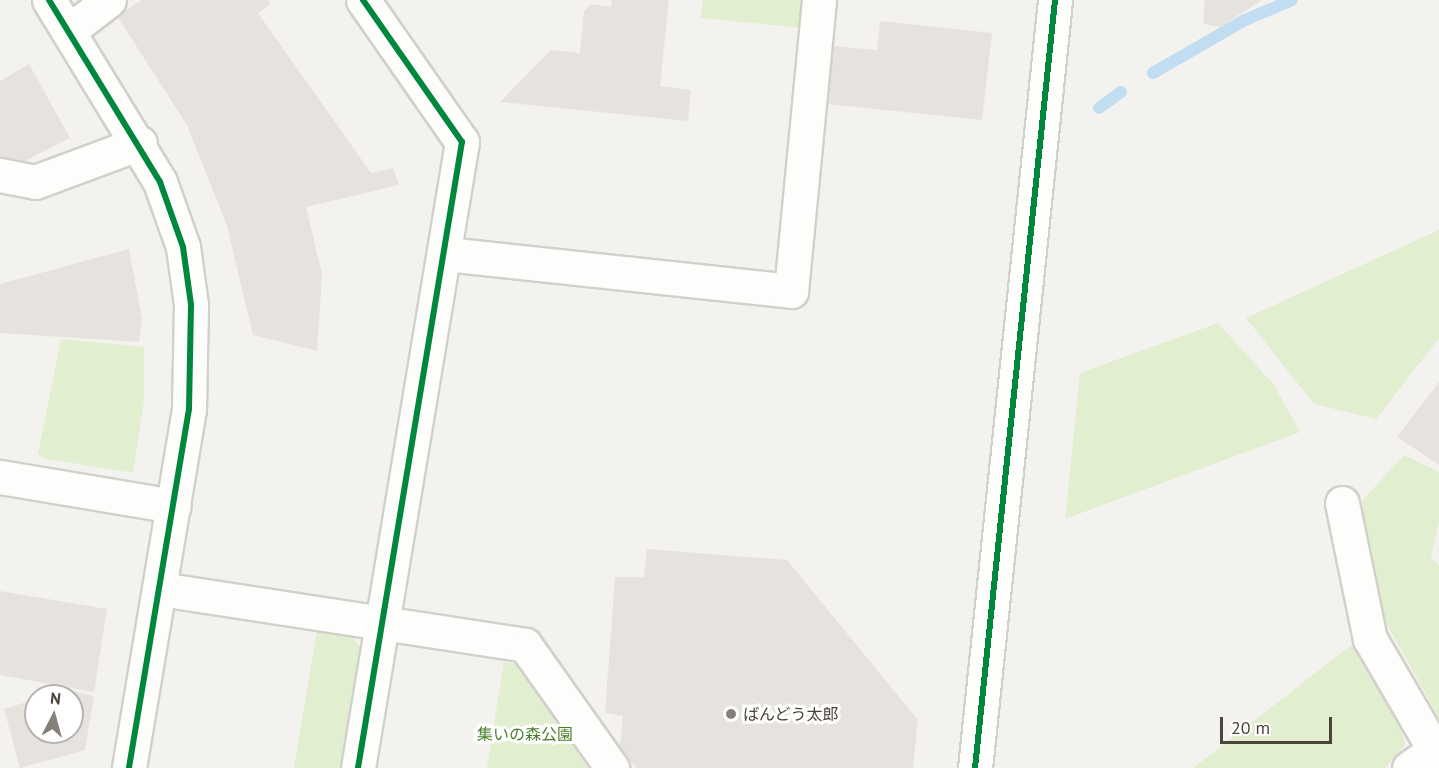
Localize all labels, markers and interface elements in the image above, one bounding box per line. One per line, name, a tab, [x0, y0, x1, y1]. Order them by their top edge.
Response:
north arrow	[24, 684, 84, 744]
text: N	[49, 688, 62, 709]
place label: ばんどう太郎	[743, 704, 839, 724]
scale bar	[1223, 705, 1336, 743]
marker: ばんどう太郎	[724, 707, 738, 721]
text: 20 m	[1231, 716, 1270, 739]
park label: 集いの森公園	[477, 724, 573, 744]

